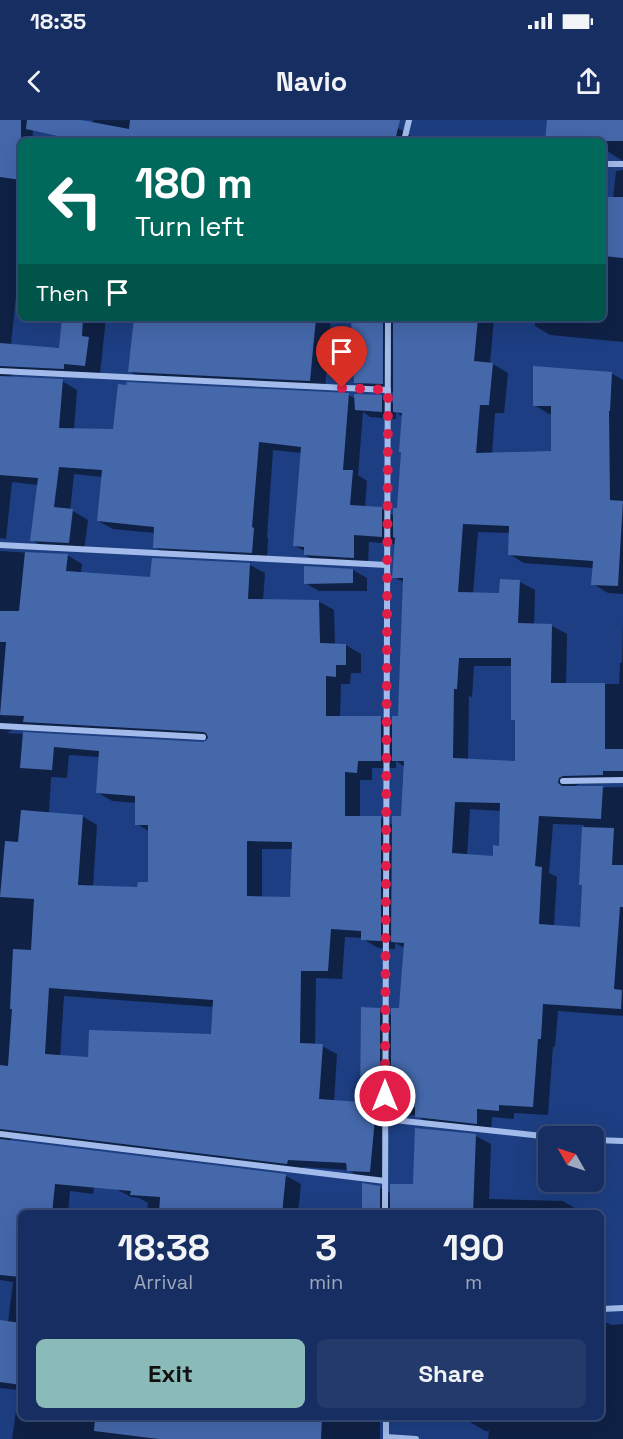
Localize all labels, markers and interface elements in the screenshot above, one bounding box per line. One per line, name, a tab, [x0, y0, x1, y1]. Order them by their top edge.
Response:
text: 18:35	[30, 7, 86, 35]
text: Navio	[276, 64, 347, 99]
icon: back	[18, 65, 51, 98]
icon: share	[572, 65, 605, 98]
text: 180 m	[135, 157, 253, 210]
icon: left	[36, 162, 114, 240]
text: Turn left	[135, 209, 245, 244]
icon: arrive	[101, 276, 134, 309]
text: Then	[36, 279, 89, 307]
pin	[316, 326, 367, 388]
icon: arrive	[325, 335, 358, 368]
position arrow	[353, 1064, 417, 1128]
north arrow	[538, 1126, 604, 1192]
map controls	[538, 1126, 604, 1192]
text: 18:38	[117, 1225, 210, 1271]
text: 3	[315, 1225, 337, 1271]
text: 190	[443, 1225, 505, 1271]
text: Arrival	[134, 1269, 193, 1295]
text: min	[309, 1269, 343, 1295]
text: m	[465, 1269, 482, 1295]
button: Exit	[36, 1339, 305, 1408]
button: Share	[317, 1339, 586, 1408]

